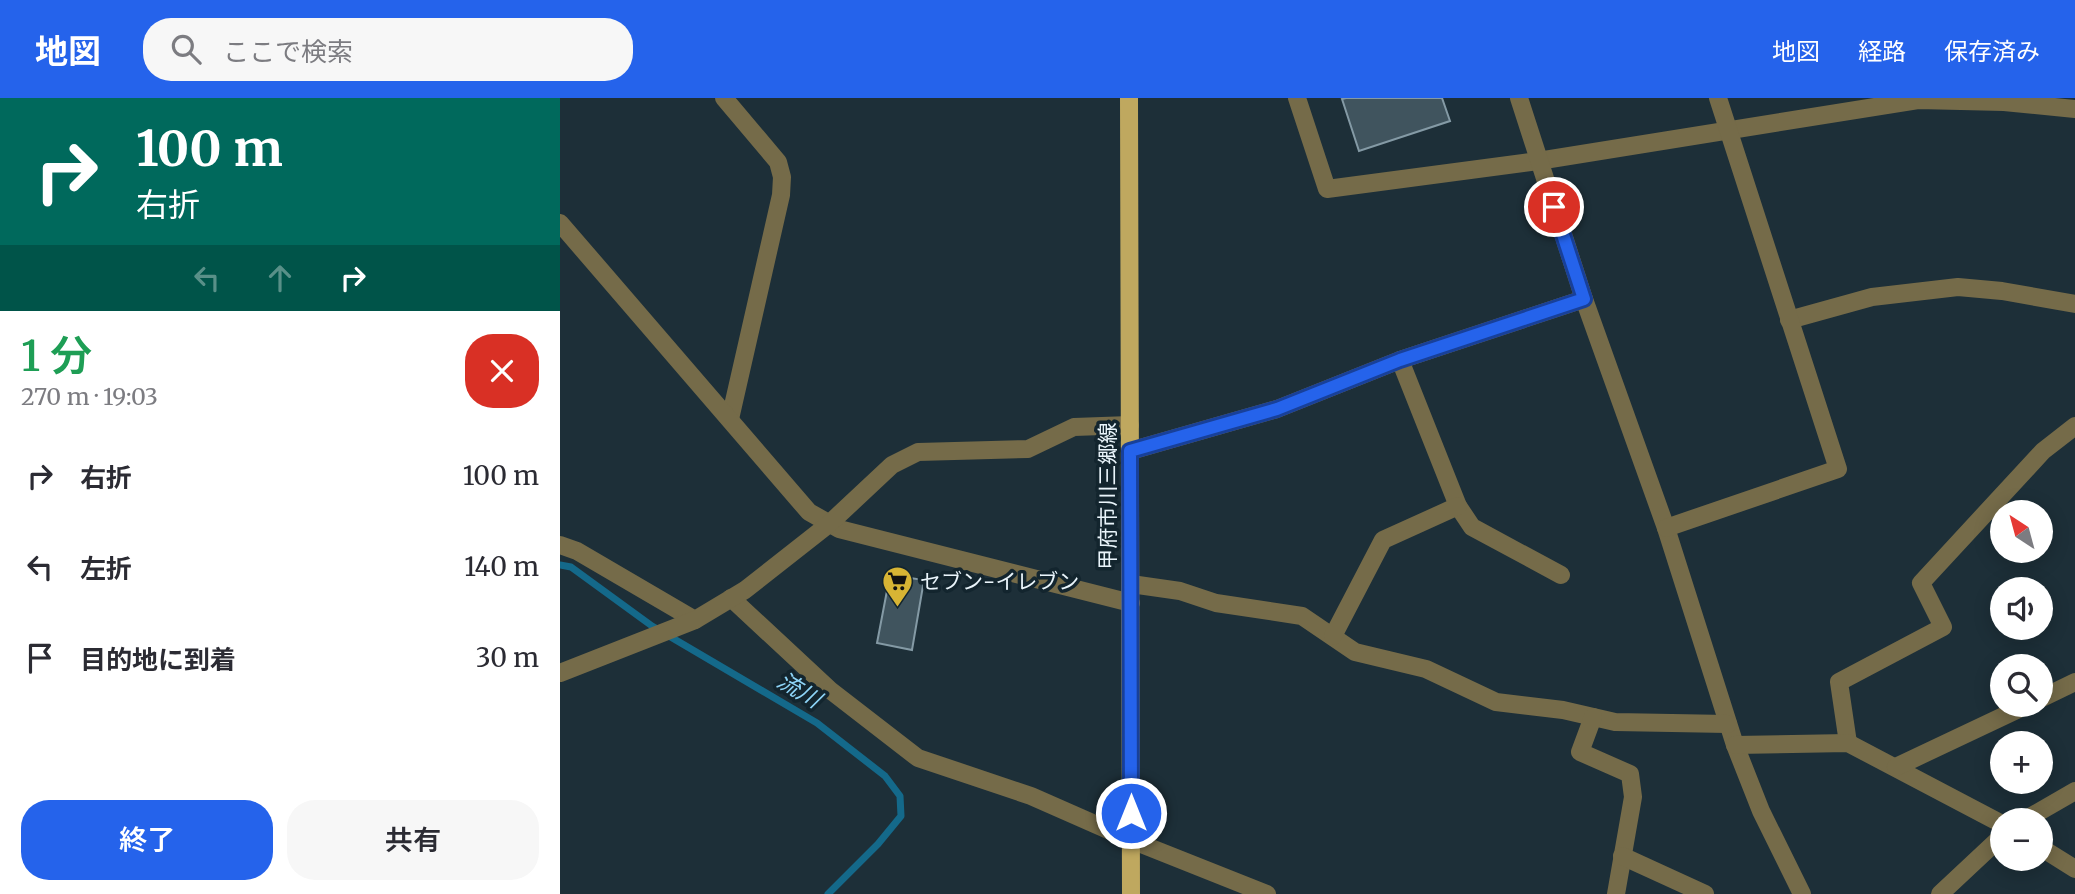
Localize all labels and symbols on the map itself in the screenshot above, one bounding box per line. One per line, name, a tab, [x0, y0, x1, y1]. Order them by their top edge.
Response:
pin	[1524, 177, 1584, 237]
street label: 甲府市川三郷線	[1094, 423, 1121, 570]
north arrow	[1990, 500, 2053, 564]
supermarket icon: セブン-イレブン	[880, 565, 914, 609]
place label: セブン-イレブン	[920, 568, 1079, 595]
water label: 流川	[772, 665, 829, 715]
position arrow	[1094, 776, 1168, 850]

